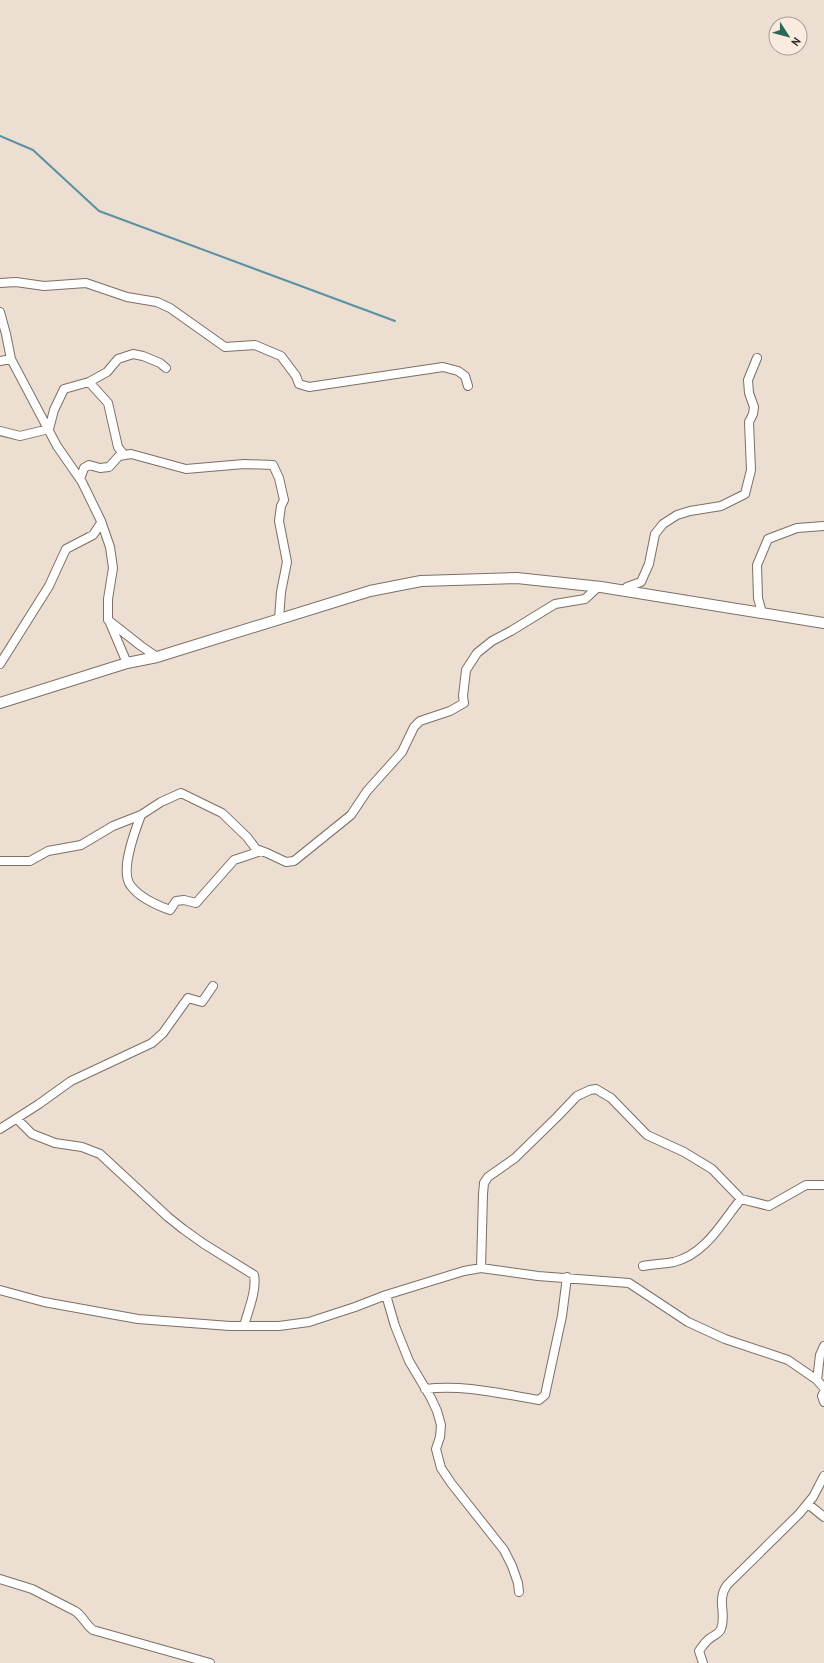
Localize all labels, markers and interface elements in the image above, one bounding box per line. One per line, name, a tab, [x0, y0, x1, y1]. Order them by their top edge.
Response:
north arrow	[768, 16, 808, 56]
text: N	[788, 35, 804, 49]

